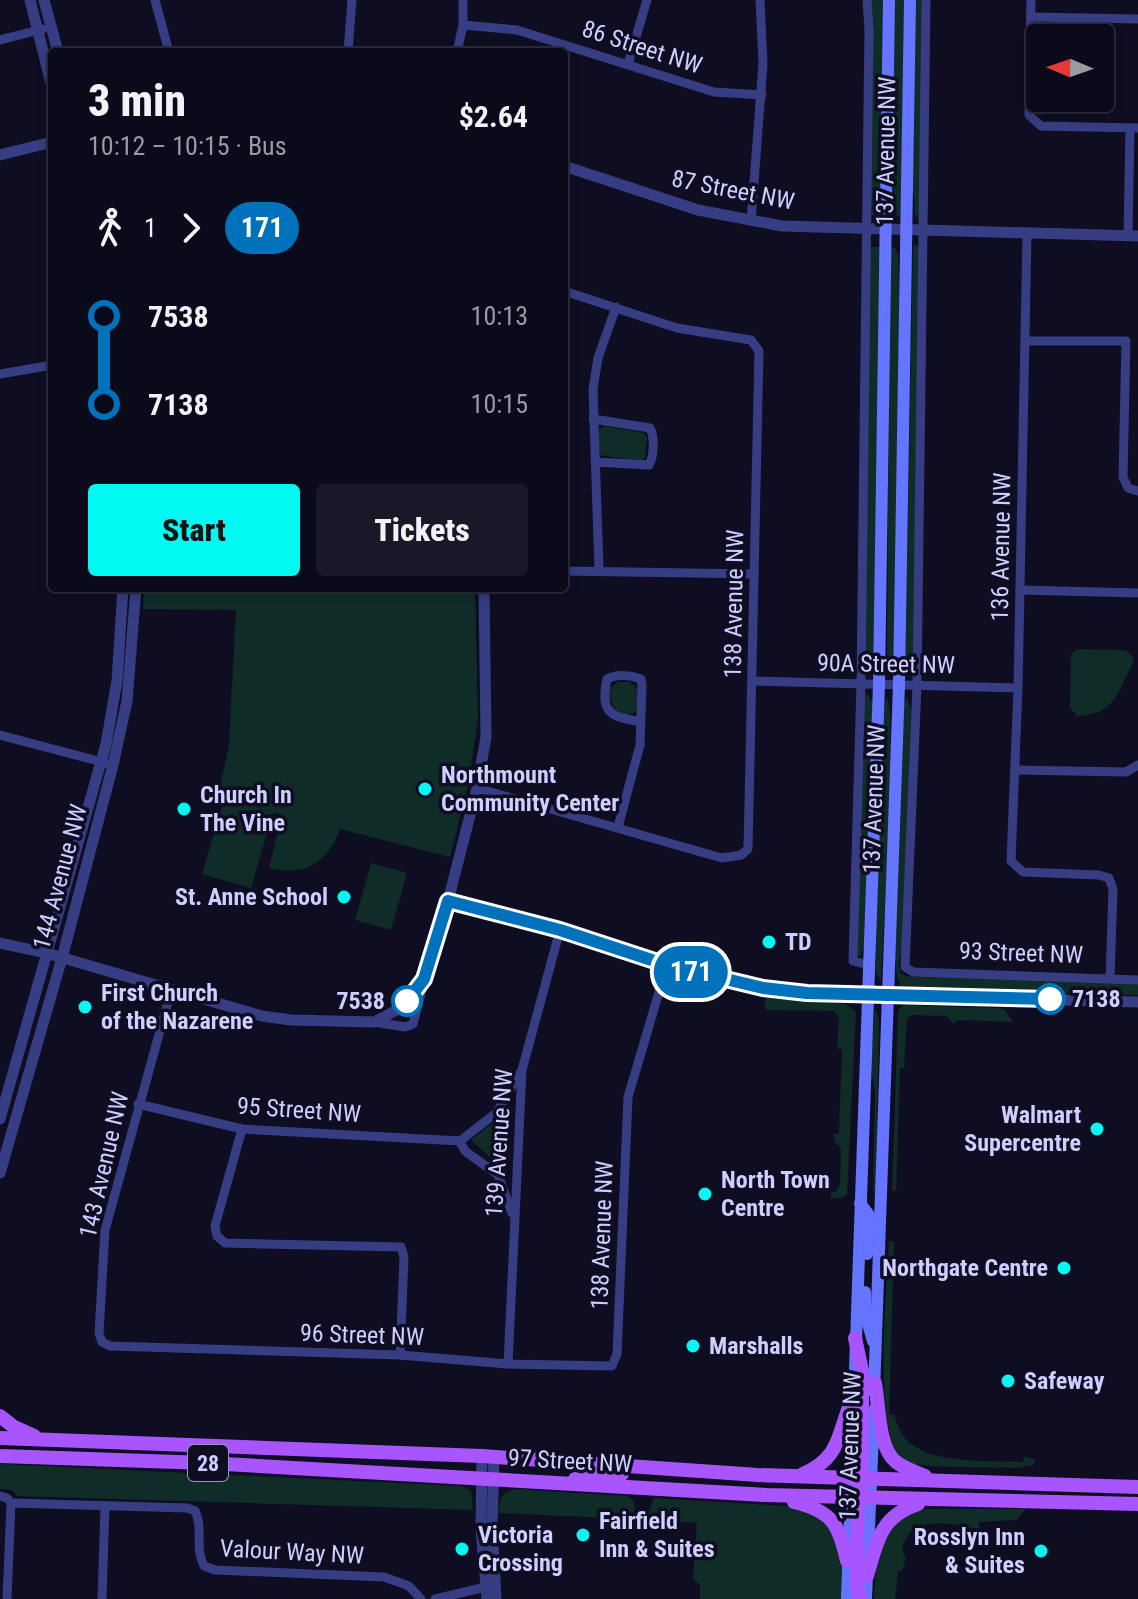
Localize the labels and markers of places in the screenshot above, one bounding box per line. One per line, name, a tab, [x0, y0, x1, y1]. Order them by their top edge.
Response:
place label: Northmount Community Center	[441, 761, 619, 817]
marker: Northmount Community Center	[416, 780, 434, 798]
place label: Church In The Vine	[200, 781, 292, 837]
marker: Church In The Vine	[175, 800, 193, 818]
place label: St. Anne School	[175, 883, 328, 911]
marker: St. Anne School	[335, 888, 353, 906]
place label: TD	[785, 928, 812, 956]
marker: TD	[760, 933, 778, 951]
place label: First Church of the Nazarene	[101, 979, 253, 1035]
marker: 7138	[1035, 984, 1065, 1014]
place label: 7138	[1072, 985, 1121, 1013]
marker: 7538	[392, 986, 422, 1016]
place label: 7538	[336, 987, 385, 1015]
marker: First Church of the Nazarene	[76, 998, 94, 1016]
place label: Walmart Supercentre	[964, 1101, 1081, 1157]
marker: Walmart Supercentre	[1088, 1120, 1106, 1138]
place label: North Town Centre	[721, 1166, 830, 1222]
marker: North Town Centre	[696, 1185, 714, 1203]
place label: Northgate Centre	[882, 1254, 1048, 1282]
marker: Northgate Centre	[1055, 1259, 1073, 1277]
place label: Marshalls	[709, 1332, 804, 1360]
marker: Marshalls	[684, 1337, 702, 1355]
place label: Safeway	[1024, 1367, 1105, 1395]
marker: Safeway	[999, 1372, 1017, 1390]
place label: Fairfield Inn & Suites	[599, 1507, 715, 1563]
place label: Victoria Crossing	[478, 1521, 563, 1577]
place label: Rosslyn Inn & Suites	[914, 1523, 1025, 1579]
marker: Fairfield Inn & Suites	[574, 1526, 592, 1544]
marker: Victoria Crossing	[453, 1540, 471, 1558]
marker: Rosslyn Inn & Suites	[1032, 1542, 1050, 1560]

